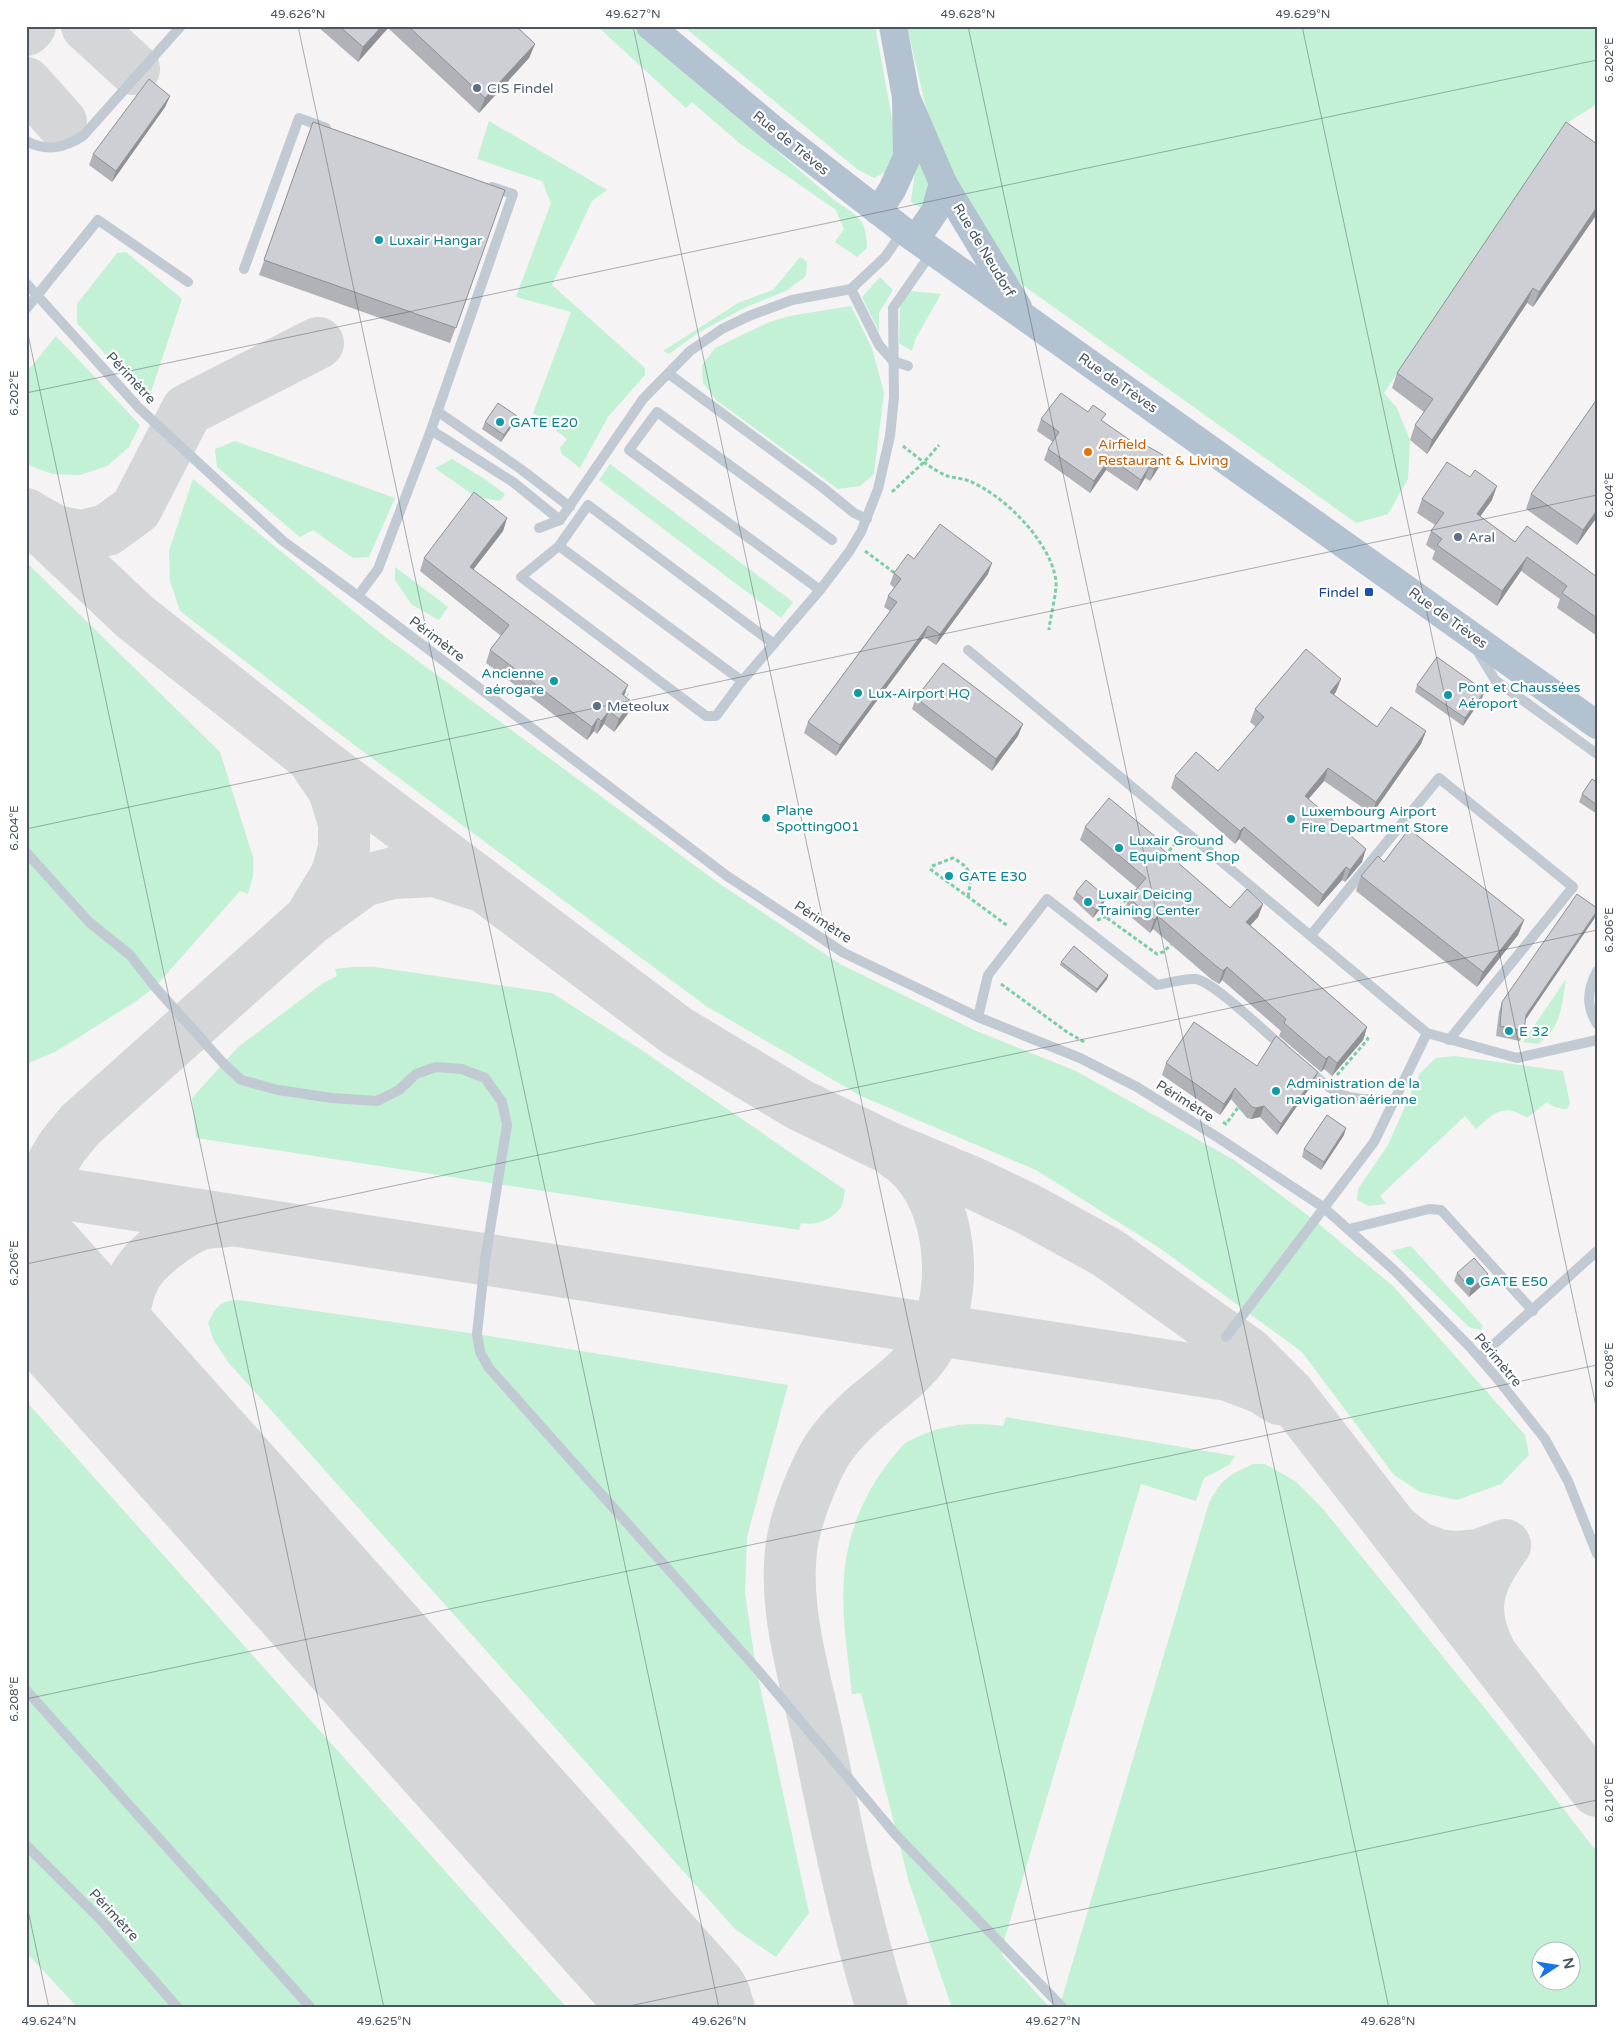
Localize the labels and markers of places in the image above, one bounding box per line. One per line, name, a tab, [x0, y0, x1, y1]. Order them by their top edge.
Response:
place label: CIS Findel	[487, 80, 554, 97]
marker: CIS Findel	[471, 82, 483, 94]
place label: Luxair Hangar	[389, 232, 483, 249]
marker: Luxair Hangar	[373, 234, 385, 246]
place label: GATE E20	[510, 414, 578, 431]
marker: GATE E20	[494, 416, 506, 428]
place label: Airfield Restaurant & Living	[1098, 436, 1229, 469]
marker: Airfield Restaurant & Living	[1082, 446, 1094, 458]
place label: Aral	[1468, 529, 1495, 546]
marker: Aral	[1452, 531, 1464, 543]
place label: Findel	[1318, 584, 1359, 601]
marker: Findel	[1363, 586, 1375, 598]
place label: Ancienne aérogare	[481, 665, 544, 698]
marker: Ancienne aérogare	[548, 675, 560, 687]
place label: Pont et Chaussées Aéroport	[1458, 679, 1581, 712]
place label: Lux-Airport HQ	[868, 685, 970, 702]
marker: Lux-Airport HQ	[852, 687, 864, 699]
marker: Pont et Chaussées Aéroport	[1442, 689, 1454, 701]
place label: Meteolux	[607, 698, 669, 715]
marker: Meteolux	[591, 700, 603, 712]
place label: Plane Spotting001	[776, 802, 860, 835]
place label: Luxembourg Airport Fire Department Store	[1301, 803, 1448, 836]
marker: Plane Spotting001	[760, 812, 772, 824]
marker: Luxembourg Airport Fire Department Store	[1285, 813, 1297, 825]
place label: Luxair Ground Equipment Shop	[1129, 832, 1240, 865]
marker: Luxair Ground Equipment Shop	[1113, 842, 1125, 854]
place label: GATE E30	[959, 868, 1027, 885]
marker: GATE E30	[943, 870, 955, 882]
place label: Luxair Deicing Training Center	[1098, 886, 1200, 919]
marker: Luxair Deicing Training Center	[1082, 896, 1094, 908]
place label: E 32	[1519, 1023, 1549, 1040]
marker: E 32	[1503, 1025, 1515, 1037]
place label: Administration de la navigation aérienne	[1286, 1075, 1420, 1108]
marker: Administration de la navigation aérienne	[1270, 1085, 1282, 1097]
place label: GATE E50	[1480, 1273, 1548, 1290]
marker: GATE E50	[1464, 1275, 1476, 1287]

